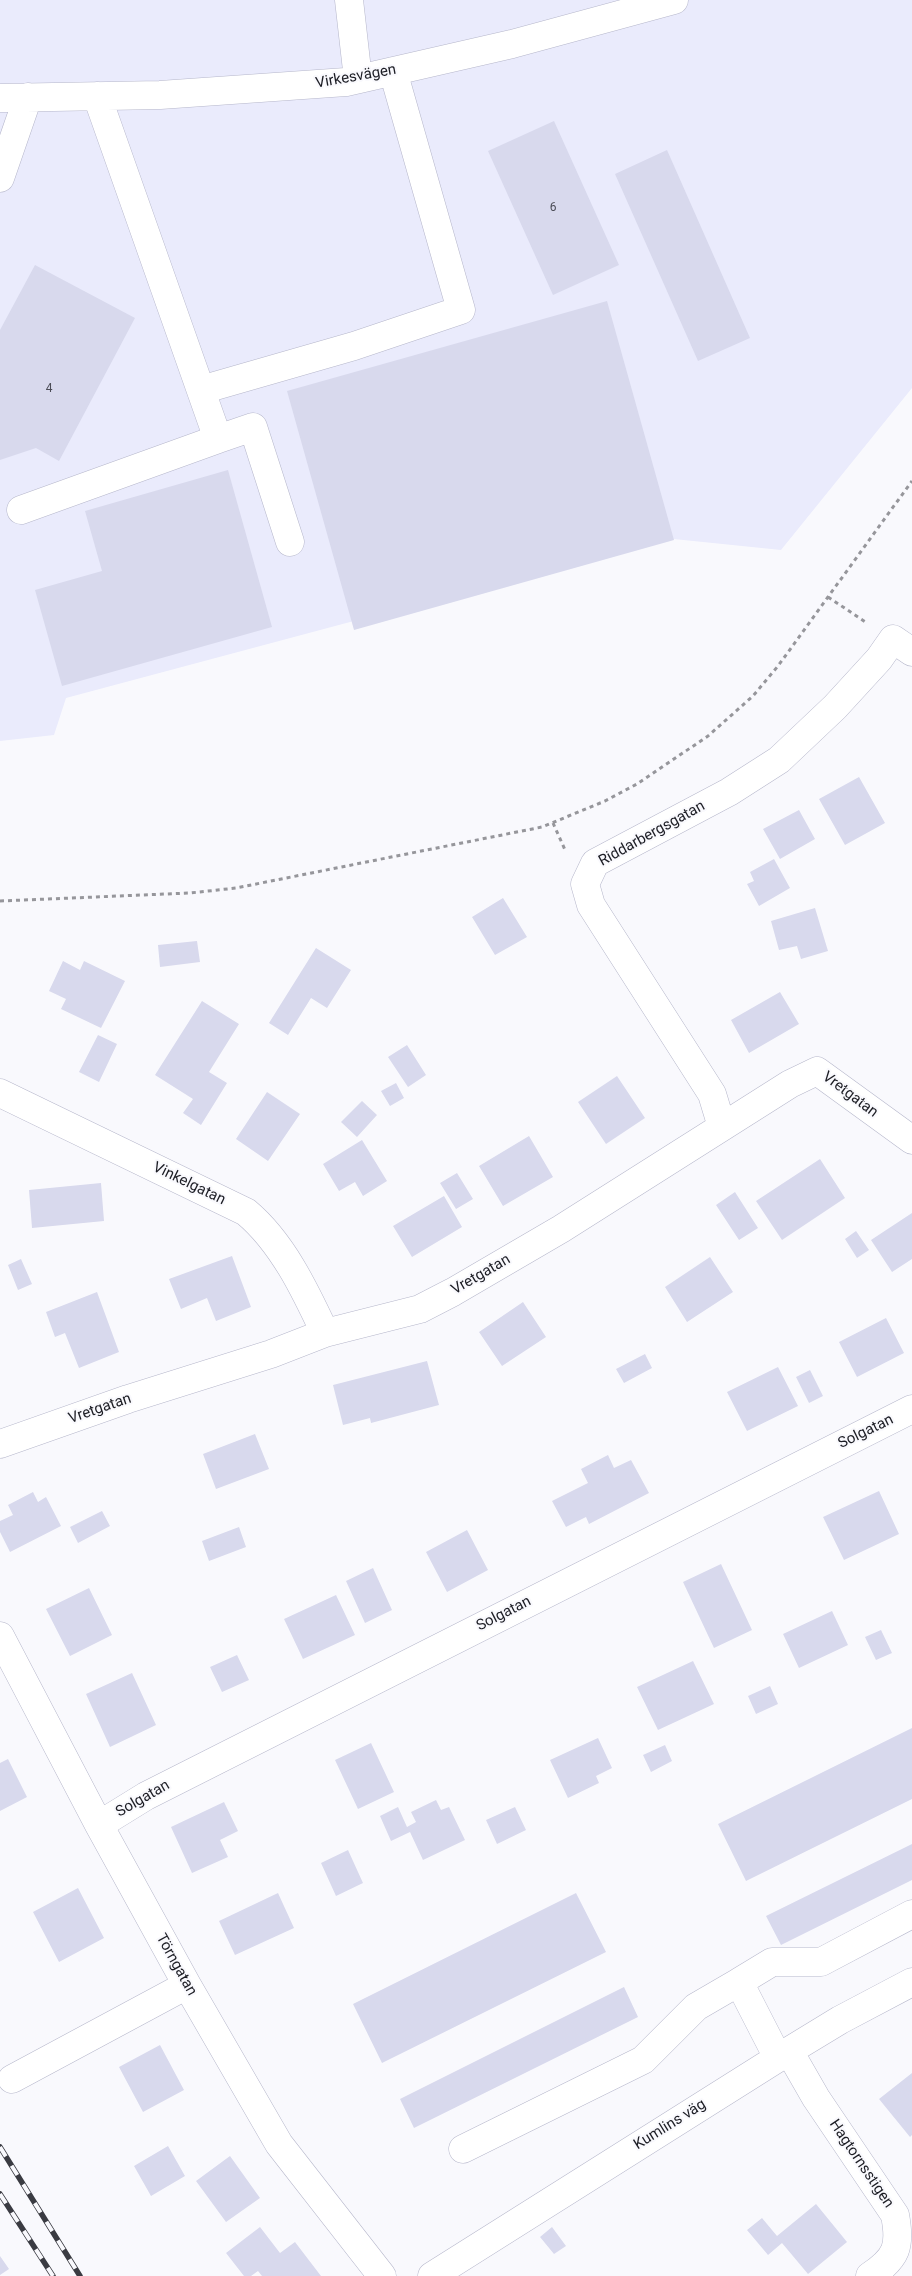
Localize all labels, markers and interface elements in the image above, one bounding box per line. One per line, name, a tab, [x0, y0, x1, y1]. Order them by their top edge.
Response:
street label: Virkesvägen	[314, 61, 398, 93]
house number: 6	[550, 201, 556, 215]
house number: 4	[46, 382, 52, 396]
street label: Riddarbergsgatan	[596, 797, 708, 871]
street label: Vretgatan	[819, 1068, 881, 1122]
street label: Vinkelgatan	[150, 1159, 228, 1209]
street label: Vretgatan	[448, 1251, 514, 1299]
street label: Vretgatan	[66, 1390, 134, 1428]
street label: Solgatan	[836, 1411, 896, 1453]
street label: Solgatan	[474, 1593, 534, 1635]
street label: Solgatan	[113, 1776, 173, 1822]
street label: Törngatan	[152, 1931, 200, 1999]
street label: Kumlins väg	[631, 2096, 709, 2154]
street label: Hagtornsstigen	[825, 2116, 897, 2212]

